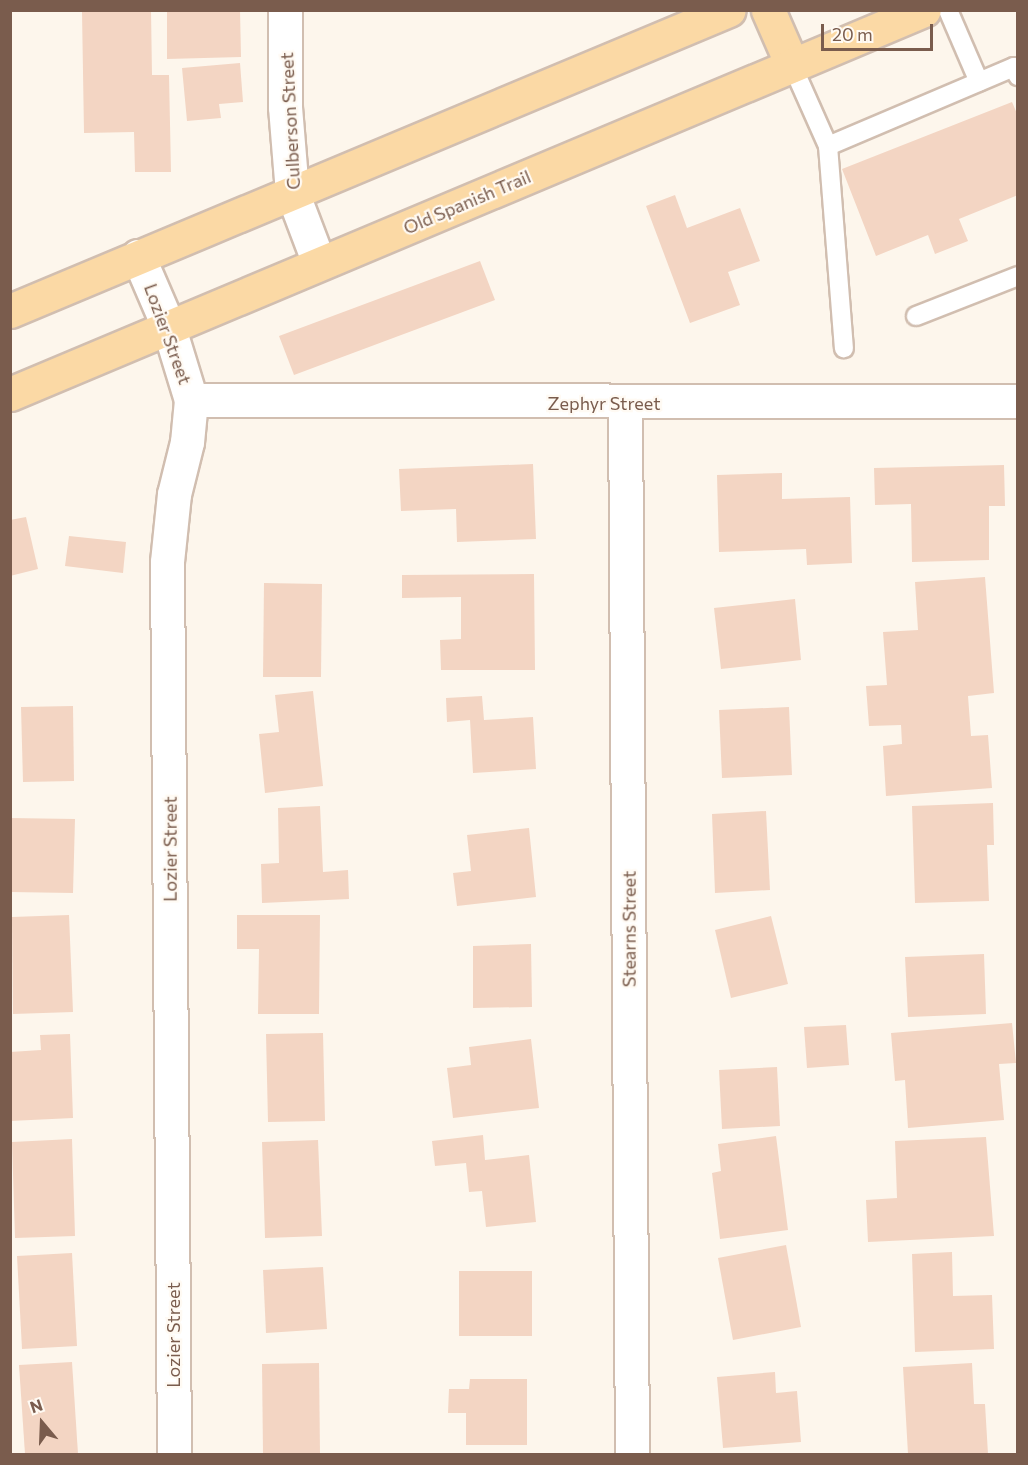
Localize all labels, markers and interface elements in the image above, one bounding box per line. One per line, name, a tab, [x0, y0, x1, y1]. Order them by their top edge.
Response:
scale bar	[824, 12, 936, 50]
text: 20 m	[832, 23, 873, 45]
street label: Culberson Street	[276, 52, 304, 190]
street label: Old Spanish Trail	[400, 165, 534, 239]
street label: Lozier Street	[140, 281, 196, 387]
street label: Zephyr Street	[547, 392, 661, 414]
street label: Lozier Street	[159, 796, 181, 902]
street label: Stearns Street	[618, 871, 640, 987]
street label: Lozier Street	[162, 1282, 184, 1388]
north arrow	[12, 1393, 72, 1453]
text: N	[27, 1395, 45, 1416]

